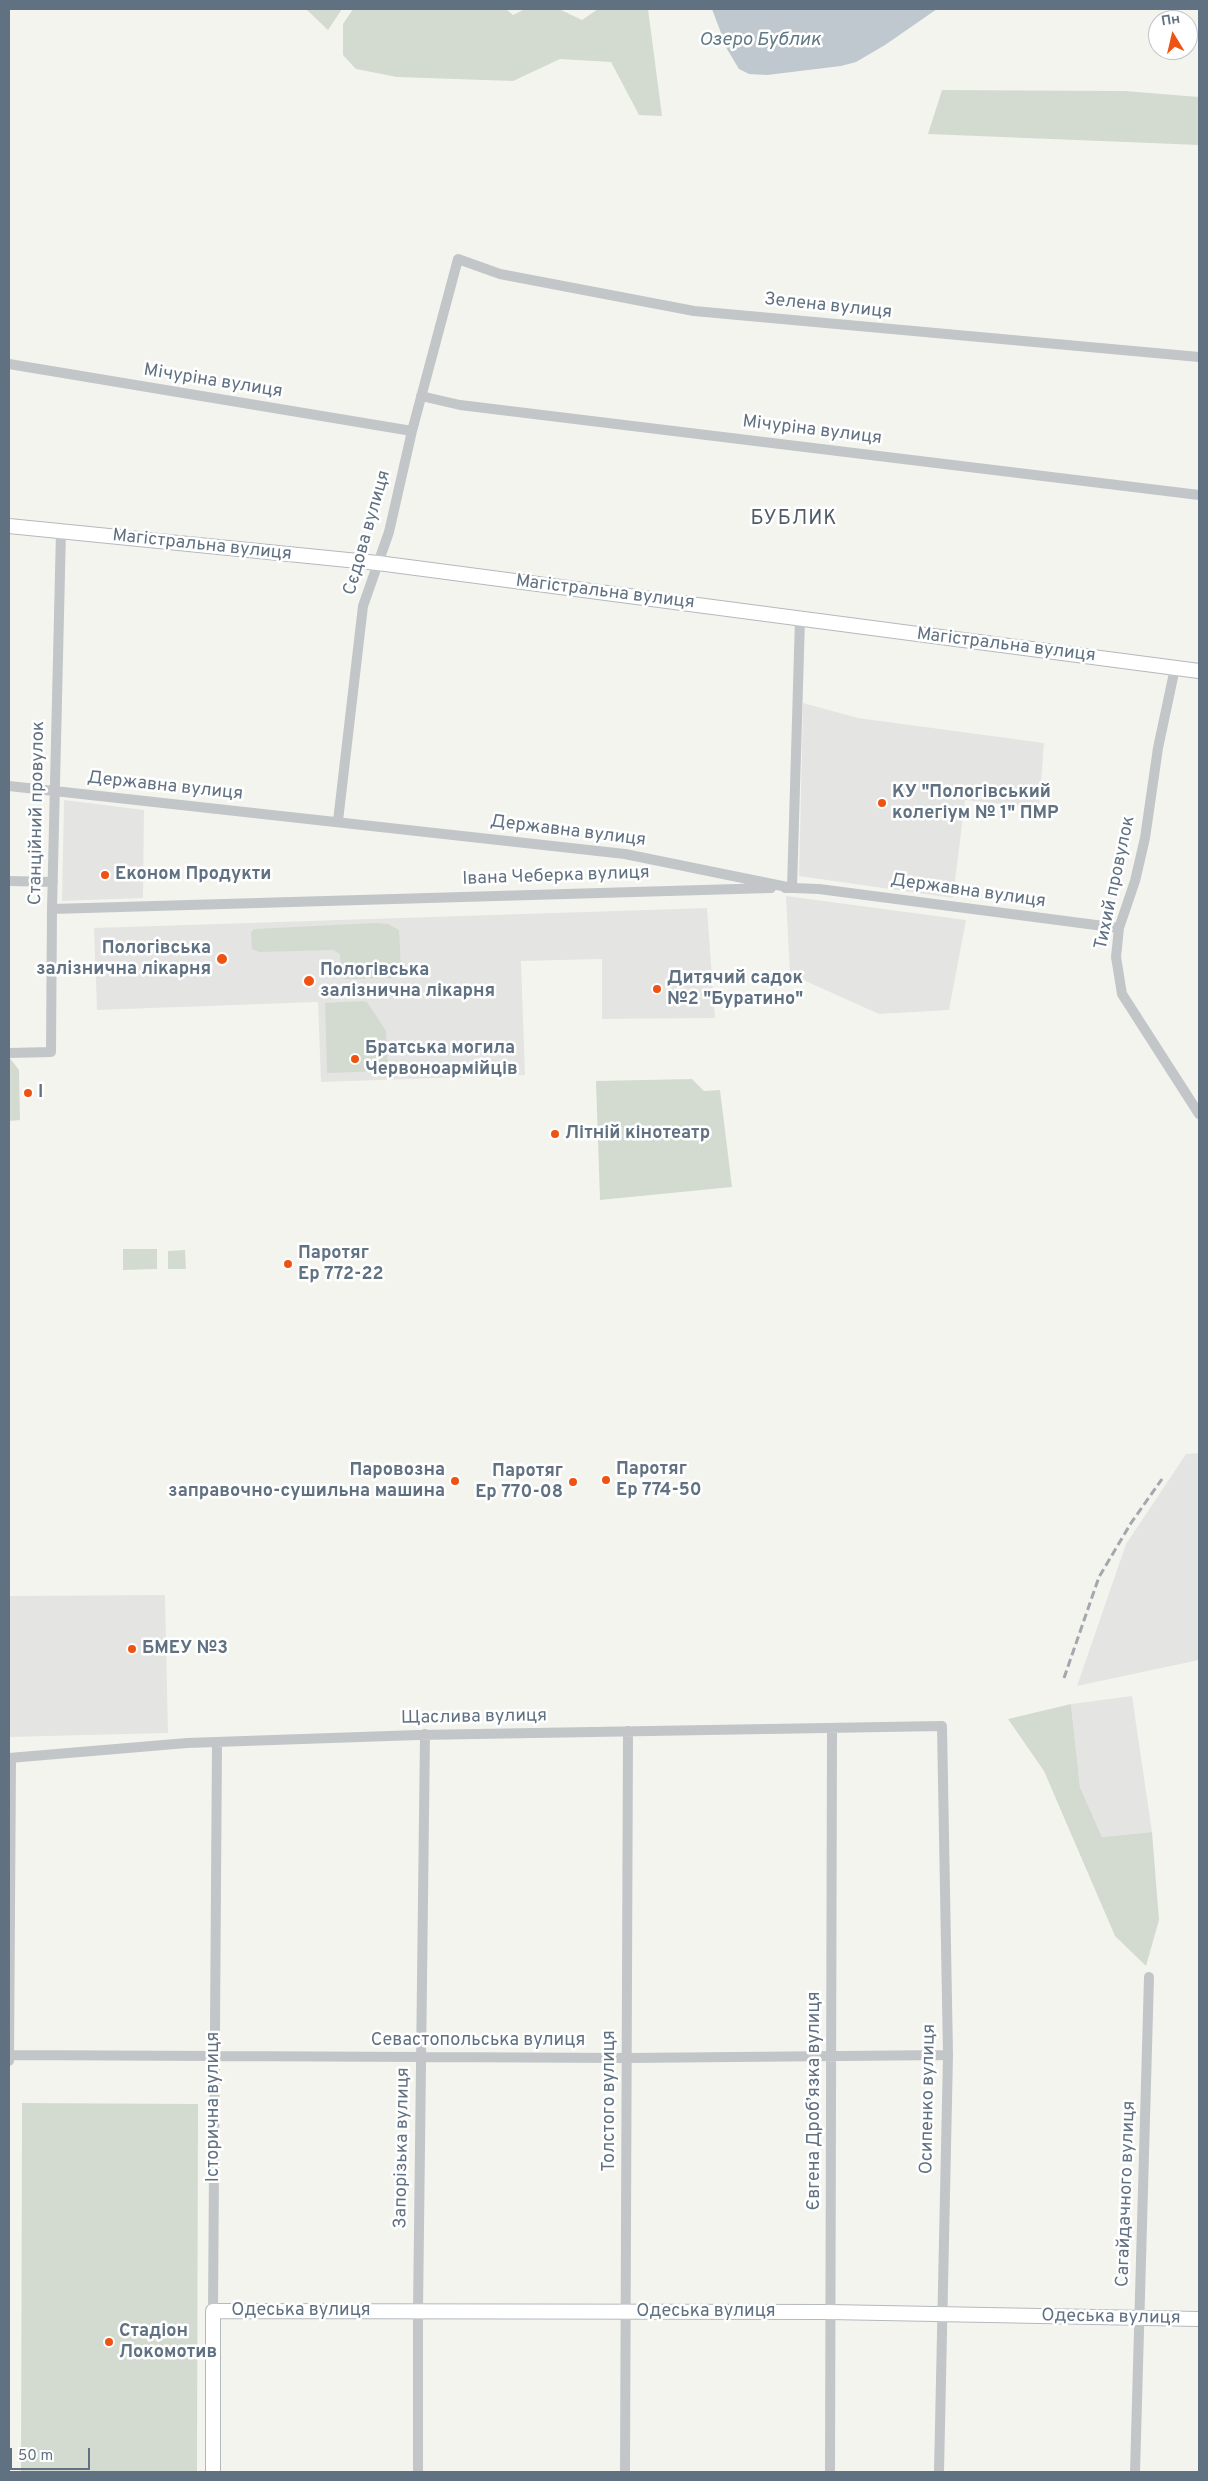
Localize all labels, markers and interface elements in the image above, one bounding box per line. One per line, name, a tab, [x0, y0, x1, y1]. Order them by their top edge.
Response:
north arrow	[1148, 10, 1198, 60]
text: Пн	[1160, 11, 1181, 31]
water label: Озеро Бублик	[699, 30, 821, 52]
street label: Зелена вулиця	[763, 290, 893, 324]
street label: Мічуріна вулиця	[142, 360, 284, 404]
street label: Мічуріна вулиця	[741, 412, 883, 450]
street label: Сєдова вулиця	[340, 468, 396, 598]
district label: БУБЛИК	[750, 508, 838, 532]
street label: Магістральна вулиця	[111, 526, 293, 566]
street label: Магістральна вулиця	[514, 571, 696, 615]
street label: Магістральна вулиця	[915, 624, 1097, 668]
street label: Станційний провулок	[26, 721, 50, 905]
street label: Державна вулиця	[86, 768, 244, 806]
place label: КУ "Пологівський колегіум № 1" ПМР	[892, 782, 1058, 824]
marker: КУ "Пологівський колегіум № 1" ПМР	[876, 797, 888, 809]
street label: Державна вулиця	[489, 812, 647, 852]
street label: Тихий провулок	[1091, 814, 1141, 952]
street label: Івана Чеберка вулиця	[462, 863, 650, 891]
place label: Економ Продукти	[115, 864, 271, 886]
marker: Економ Продукти	[99, 869, 111, 881]
street label: Державна вулиця	[889, 870, 1047, 914]
place label: Пологiвська залiзнична лiкарня	[36, 938, 211, 981]
marker: Пологiвська залiзнична лiкарня	[215, 952, 229, 966]
place label: Пологівська залізнична лікарня	[320, 960, 495, 1002]
place label: Дитячий садок №2 "Буратино"	[667, 968, 803, 1011]
marker: Пологівська залізнична лікарня	[302, 974, 316, 988]
marker: Дитячий садок №2 "Буратино"	[651, 983, 663, 995]
place label: Братська могила Червоноармійців	[365, 1038, 518, 1080]
marker: Братська могила Червоноармійців	[349, 1053, 361, 1065]
place label: І	[38, 1082, 43, 1104]
marker: І	[22, 1087, 34, 1099]
place label: Літній кінотеатр	[565, 1123, 710, 1145]
marker: Літній кінотеатр	[549, 1128, 561, 1140]
place label: Паротяг Ер 772-22	[298, 1243, 384, 1286]
marker: Паротяг Ер 772-22	[282, 1258, 294, 1270]
place label: Паротяг Ер 774-50	[616, 1459, 702, 1502]
place label: Паровозна заправочно-сушильна машина	[168, 1460, 445, 1502]
place label: Паротяг Ер 770-08	[475, 1461, 563, 1504]
marker: Паротяг Ер 774-50	[600, 1474, 612, 1486]
marker: Паровозна заправочно-сушильна машина	[449, 1475, 461, 1487]
marker: Паротяг Ер 770-08	[567, 1476, 579, 1488]
place label: БМЕУ №3	[142, 1638, 228, 1660]
marker: БМЕУ №3	[126, 1643, 138, 1655]
street label: Щаслива вулиця	[401, 1706, 547, 1730]
street label: Євгена Дроб’язка вулиця	[804, 1992, 826, 2210]
street label: Осипенко вулиця	[917, 2024, 941, 2174]
street label: Севастопольська вулиця	[371, 2030, 585, 2052]
street label: Толстого вулиця	[599, 2030, 621, 2172]
street label: Історична вулиця	[203, 2032, 225, 2182]
street label: Запорізька вулиця	[391, 2067, 415, 2229]
street label: Сагайдачного вулиця	[1113, 2101, 1141, 2287]
street label: Одеська вулиця	[231, 2300, 371, 2322]
street label: Одеська вулиця	[636, 2301, 776, 2323]
street label: Одеська вулиця	[1041, 2306, 1181, 2330]
place label: Стадіон Локомотив	[119, 2321, 217, 2364]
marker: Стадіон Локомотив	[103, 2336, 115, 2348]
scale bar	[12, 2438, 92, 2470]
text: 50 m	[18, 2447, 53, 2466]

